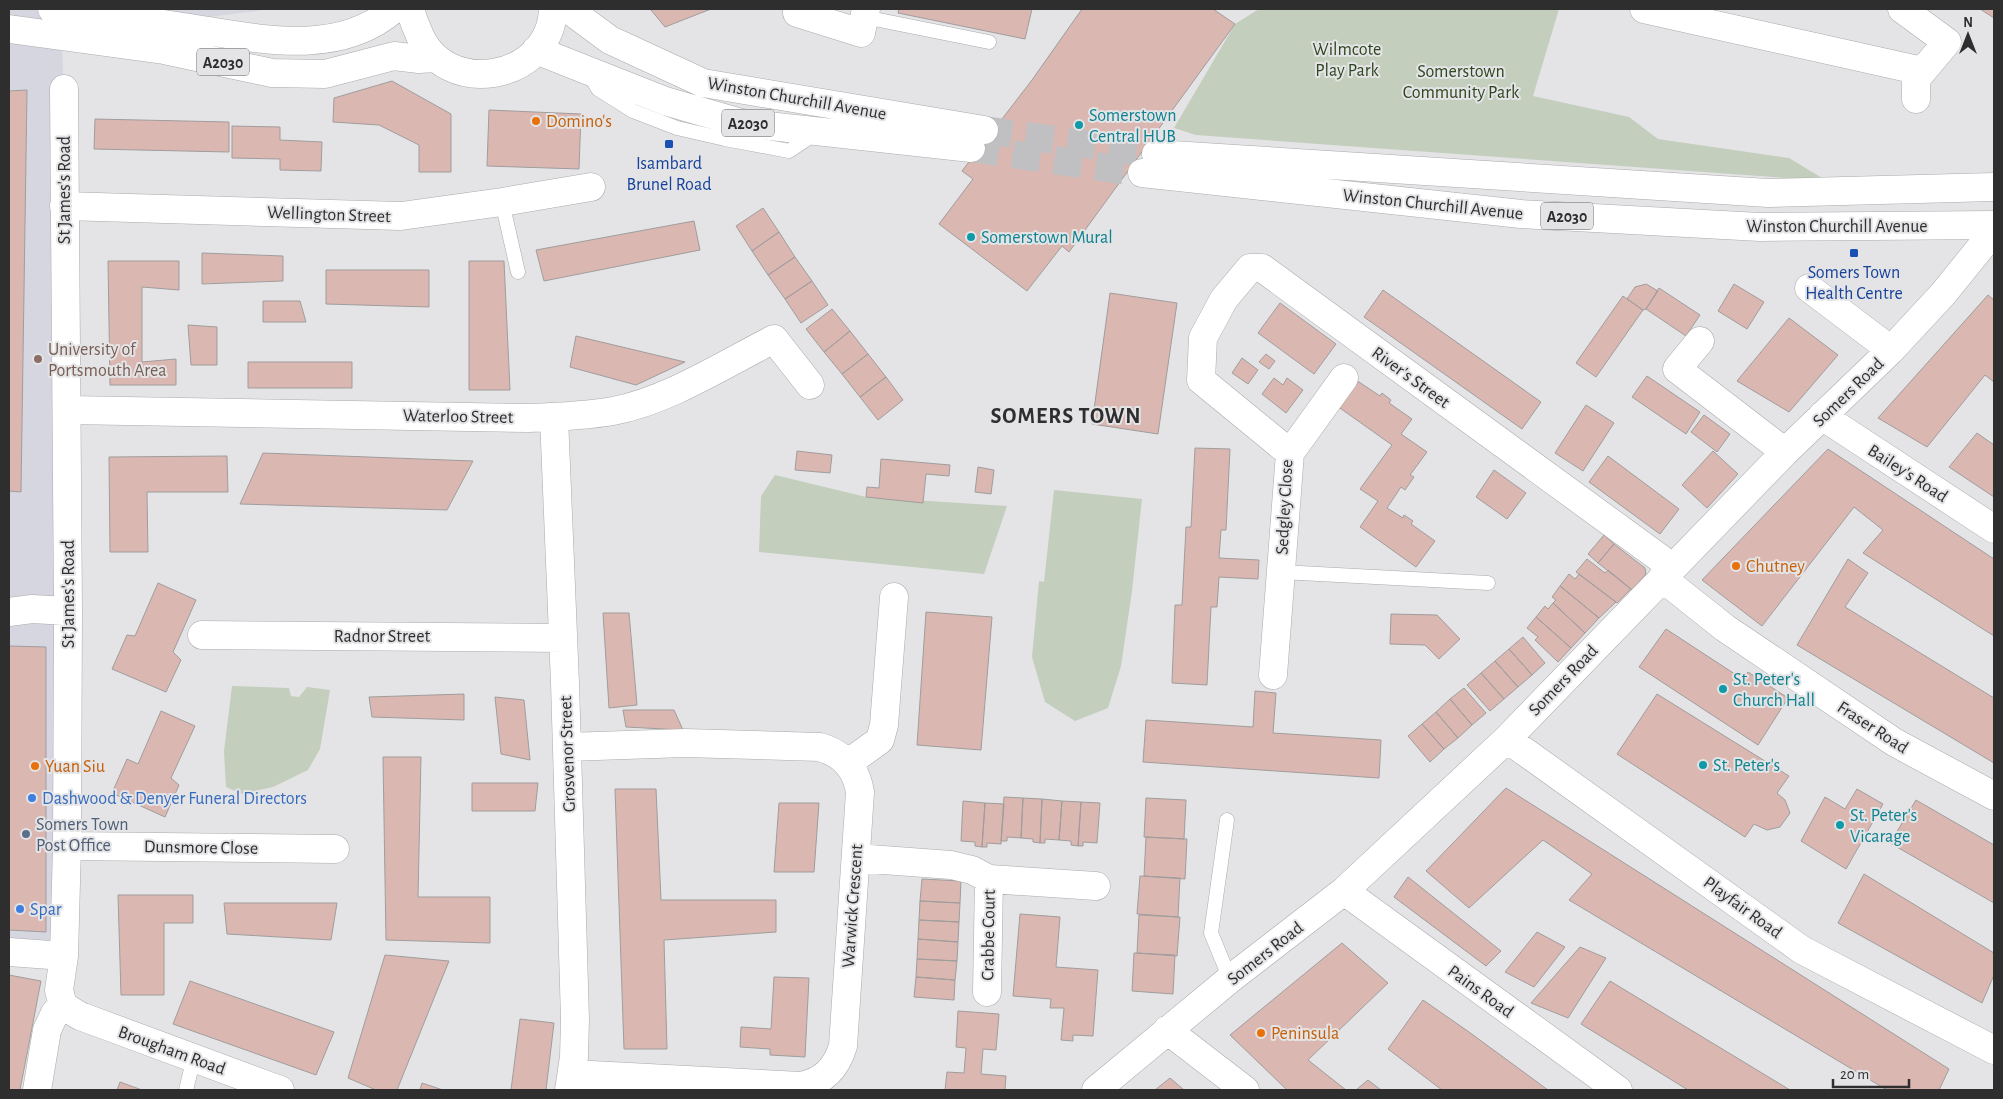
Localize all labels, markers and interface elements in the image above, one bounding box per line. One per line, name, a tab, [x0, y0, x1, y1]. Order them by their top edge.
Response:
north arrow	[1943, 10, 1993, 60]
text: N	[1963, 16, 1973, 30]
park label: Wilmcote Play Park	[1313, 41, 1381, 80]
road number: A2030	[197, 48, 249, 76]
park label: Somerstown Community Park	[1403, 63, 1520, 102]
street label: Winston Churchill Avenue	[706, 74, 888, 124]
place label: Somerstown Central HUB	[1089, 107, 1176, 146]
road number: A2030	[722, 110, 774, 136]
place label: Domino's	[546, 113, 612, 131]
marker: Domino's	[530, 115, 542, 127]
marker: Somerstown Central HUB	[1073, 119, 1085, 131]
street label: St James's Road	[56, 136, 74, 244]
marker: Isambard Brunel Road	[663, 138, 675, 150]
place label: Isambard Brunel Road	[626, 155, 712, 194]
street label: Winston Churchill Avenue	[1342, 187, 1524, 223]
road number: A2030	[1541, 202, 1593, 230]
street label: Wellington Street	[267, 204, 391, 226]
street label: Winston Churchill Avenue	[1746, 218, 1928, 236]
place label: Somerstown Mural	[981, 229, 1113, 247]
marker: Somerstown Mural	[965, 231, 977, 243]
marker: Somers Town Health Centre	[1848, 247, 1860, 259]
place label: Somers Town Health Centre	[1805, 264, 1903, 303]
place label: University of Portsmouth Area	[48, 341, 167, 380]
street label: River's Street	[1368, 344, 1453, 412]
marker: University of Portsmouth Area	[32, 353, 44, 365]
street label: Somers Road	[1810, 355, 1888, 431]
district label: SOMERS TOWN	[990, 405, 1142, 427]
street label: Waterloo Street	[403, 407, 514, 427]
street label: Bailey's Road	[1864, 441, 1951, 506]
street label: Sedgley Close	[1274, 459, 1296, 555]
street label: St James's Road	[60, 540, 78, 648]
place label: Chutney	[1746, 558, 1805, 576]
marker: Chutney	[1730, 560, 1742, 572]
street label: Radnor Street	[334, 628, 430, 646]
street label: Somers Road	[1526, 642, 1602, 720]
place label: St. Peter's Church Hall	[1733, 671, 1815, 710]
marker: St. Peter's Church Hall	[1717, 683, 1729, 695]
street label: Grosvenor Street	[557, 695, 579, 812]
street label: Fraser Road	[1834, 698, 1911, 757]
place label: St. Peter's	[1713, 757, 1780, 775]
place label: Yuan Siu	[45, 758, 105, 776]
marker: St. Peter's	[1697, 759, 1709, 771]
marker: Yuan Siu	[29, 760, 41, 772]
place label: Dashwood & Denyer Funeral Directors	[42, 790, 307, 808]
marker: Dashwood & Denyer Funeral Directors	[26, 792, 38, 804]
place label: St. Peter's Vicarage	[1850, 807, 1917, 846]
place label: Somers Town Post Office	[36, 816, 129, 855]
marker: St. Peter's Vicarage	[1834, 819, 1846, 831]
marker: Somers Town Post Office	[20, 828, 32, 840]
street label: Dunsmore Close	[144, 838, 258, 858]
street label: Warwick Crescent	[840, 843, 866, 968]
street label: Playfair Road	[1700, 873, 1785, 942]
street label: Crabbe Court	[979, 889, 999, 981]
place label: Spar	[30, 901, 62, 919]
marker: Spar	[14, 903, 26, 915]
street label: Somers Road	[1224, 919, 1307, 989]
street label: Pains Road	[1444, 962, 1517, 1022]
street label: Brougham Road	[116, 1023, 228, 1079]
place label: Peninsula	[1271, 1025, 1339, 1043]
marker: Peninsula	[1255, 1027, 1267, 1039]
scale bar	[1833, 1056, 1909, 1088]
text: 20 m	[1840, 1067, 1869, 1082]

